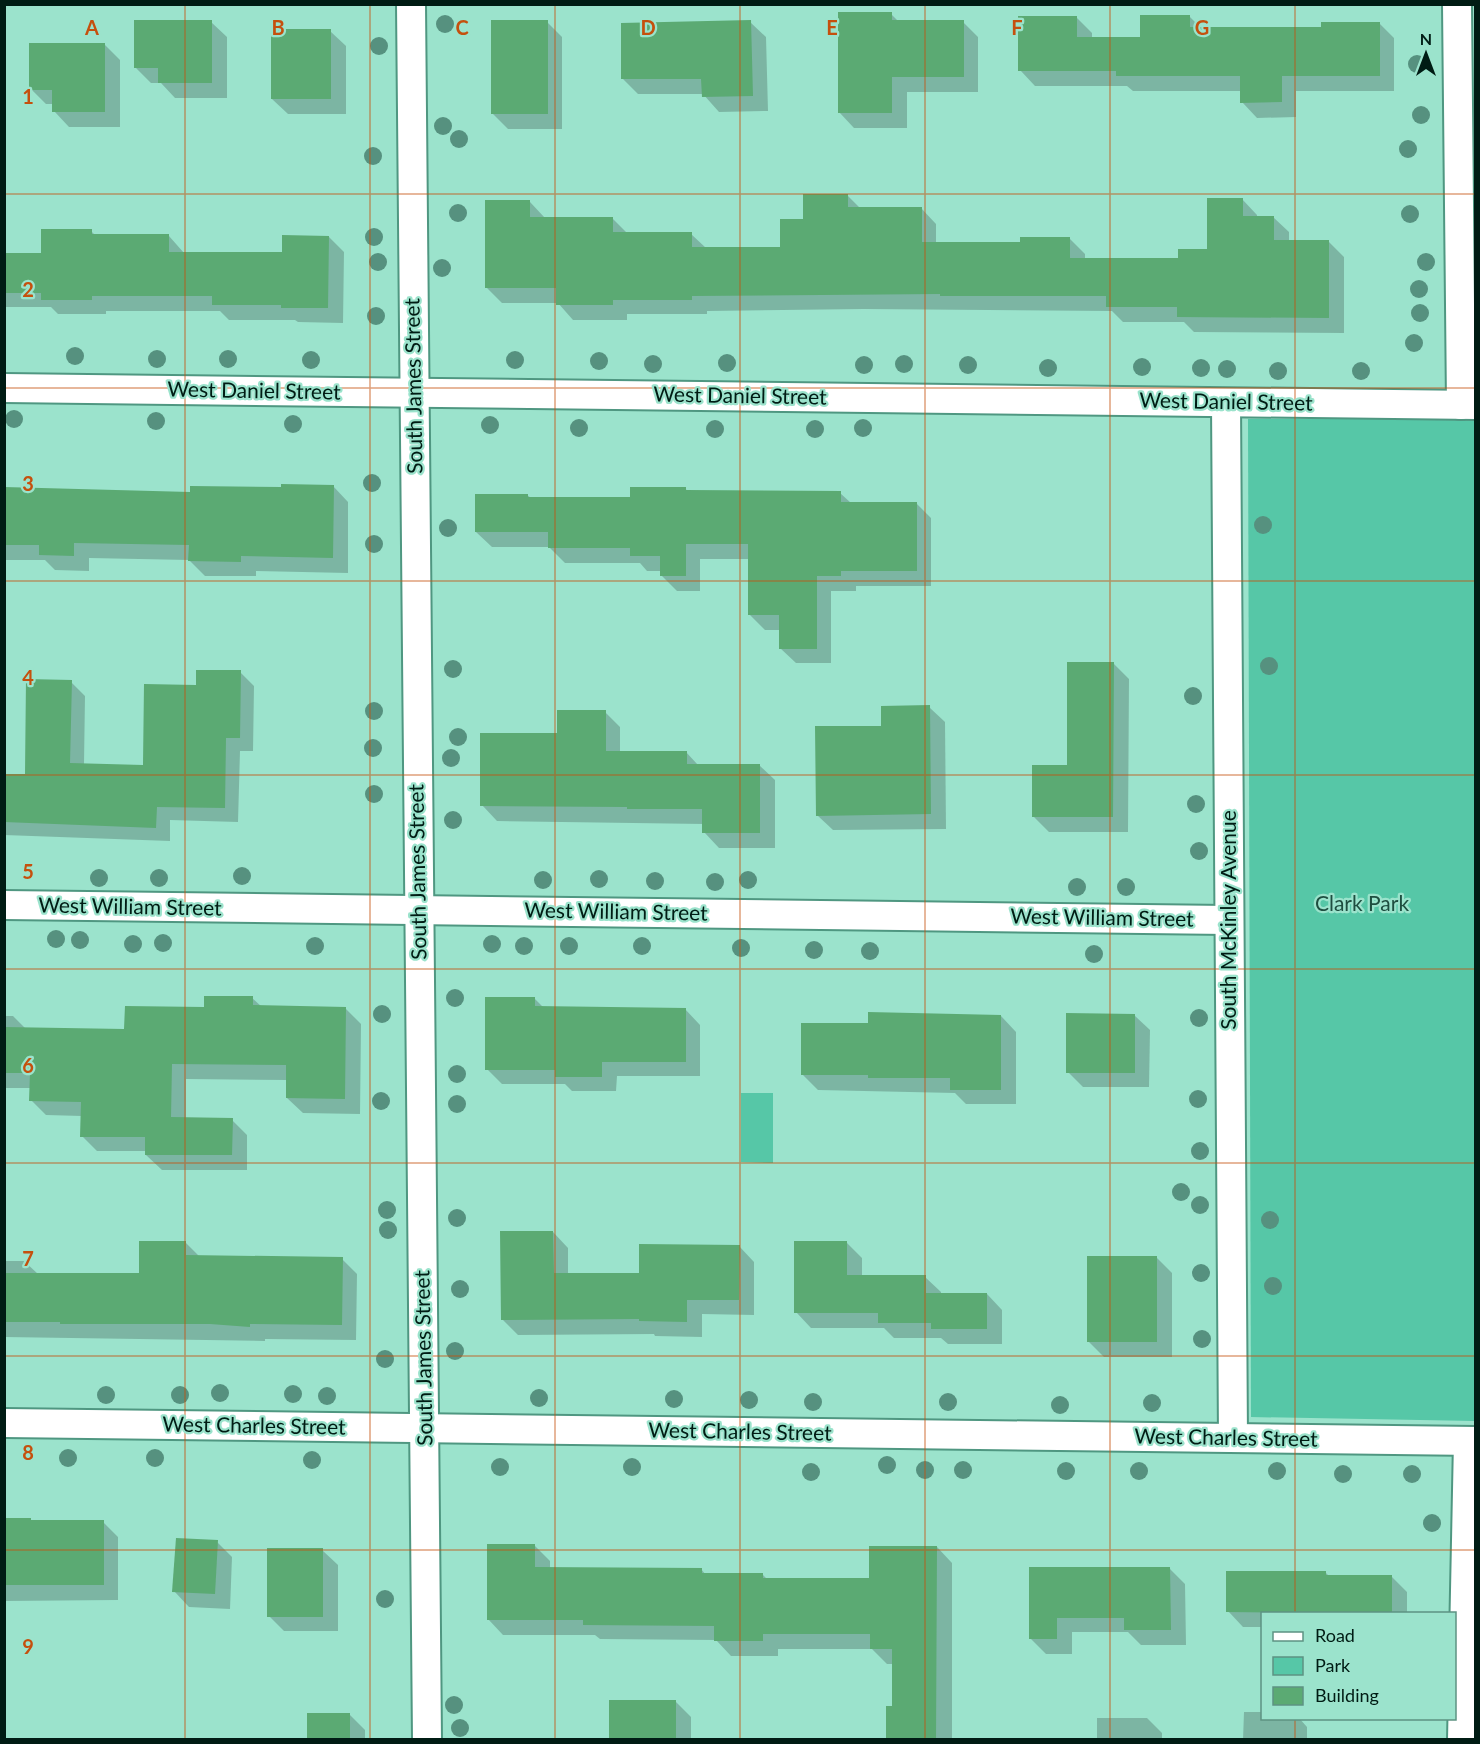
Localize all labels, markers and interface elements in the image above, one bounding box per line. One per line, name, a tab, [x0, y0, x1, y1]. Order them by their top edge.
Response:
text: A	[84, 15, 99, 39]
text: B	[271, 15, 285, 39]
text: C	[455, 15, 469, 39]
text: D	[640, 15, 656, 39]
text: E	[826, 15, 838, 39]
text: F	[1011, 15, 1023, 39]
text: G	[1195, 15, 1209, 39]
north arrow	[1396, 24, 1456, 84]
text: N	[1420, 29, 1432, 48]
text: 1	[22, 84, 34, 108]
text: 2	[22, 277, 34, 301]
street label: South James Street	[398, 297, 427, 474]
street label: West Daniel Street	[167, 375, 341, 404]
street label: West Daniel Street	[653, 380, 827, 409]
street label: West Daniel Street	[1139, 386, 1313, 415]
text: 3	[22, 471, 34, 495]
text: 4	[22, 665, 34, 689]
street label: South James Street	[402, 783, 431, 960]
street label: South McKinley Avenue	[1215, 810, 1240, 1030]
text: 5	[22, 859, 34, 883]
park label: Clark Park	[1315, 890, 1409, 915]
street label: West William Street	[38, 891, 222, 920]
street label: West William Street	[524, 896, 708, 925]
street label: West William Street	[1010, 902, 1194, 931]
text: 6	[22, 1053, 34, 1077]
text: 7	[22, 1246, 34, 1270]
street label: South James Street	[408, 1269, 437, 1446]
street label: West Charles Street	[162, 1410, 346, 1439]
street label: West Charles Street	[648, 1416, 832, 1445]
street label: West Charles Street	[1134, 1422, 1318, 1451]
text: 8	[22, 1440, 34, 1464]
legend	[1261, 1612, 1456, 1720]
text: Road	[1315, 1624, 1355, 1646]
text: 9	[22, 1634, 34, 1658]
text: Park	[1315, 1654, 1351, 1676]
text: Building	[1315, 1684, 1379, 1706]

